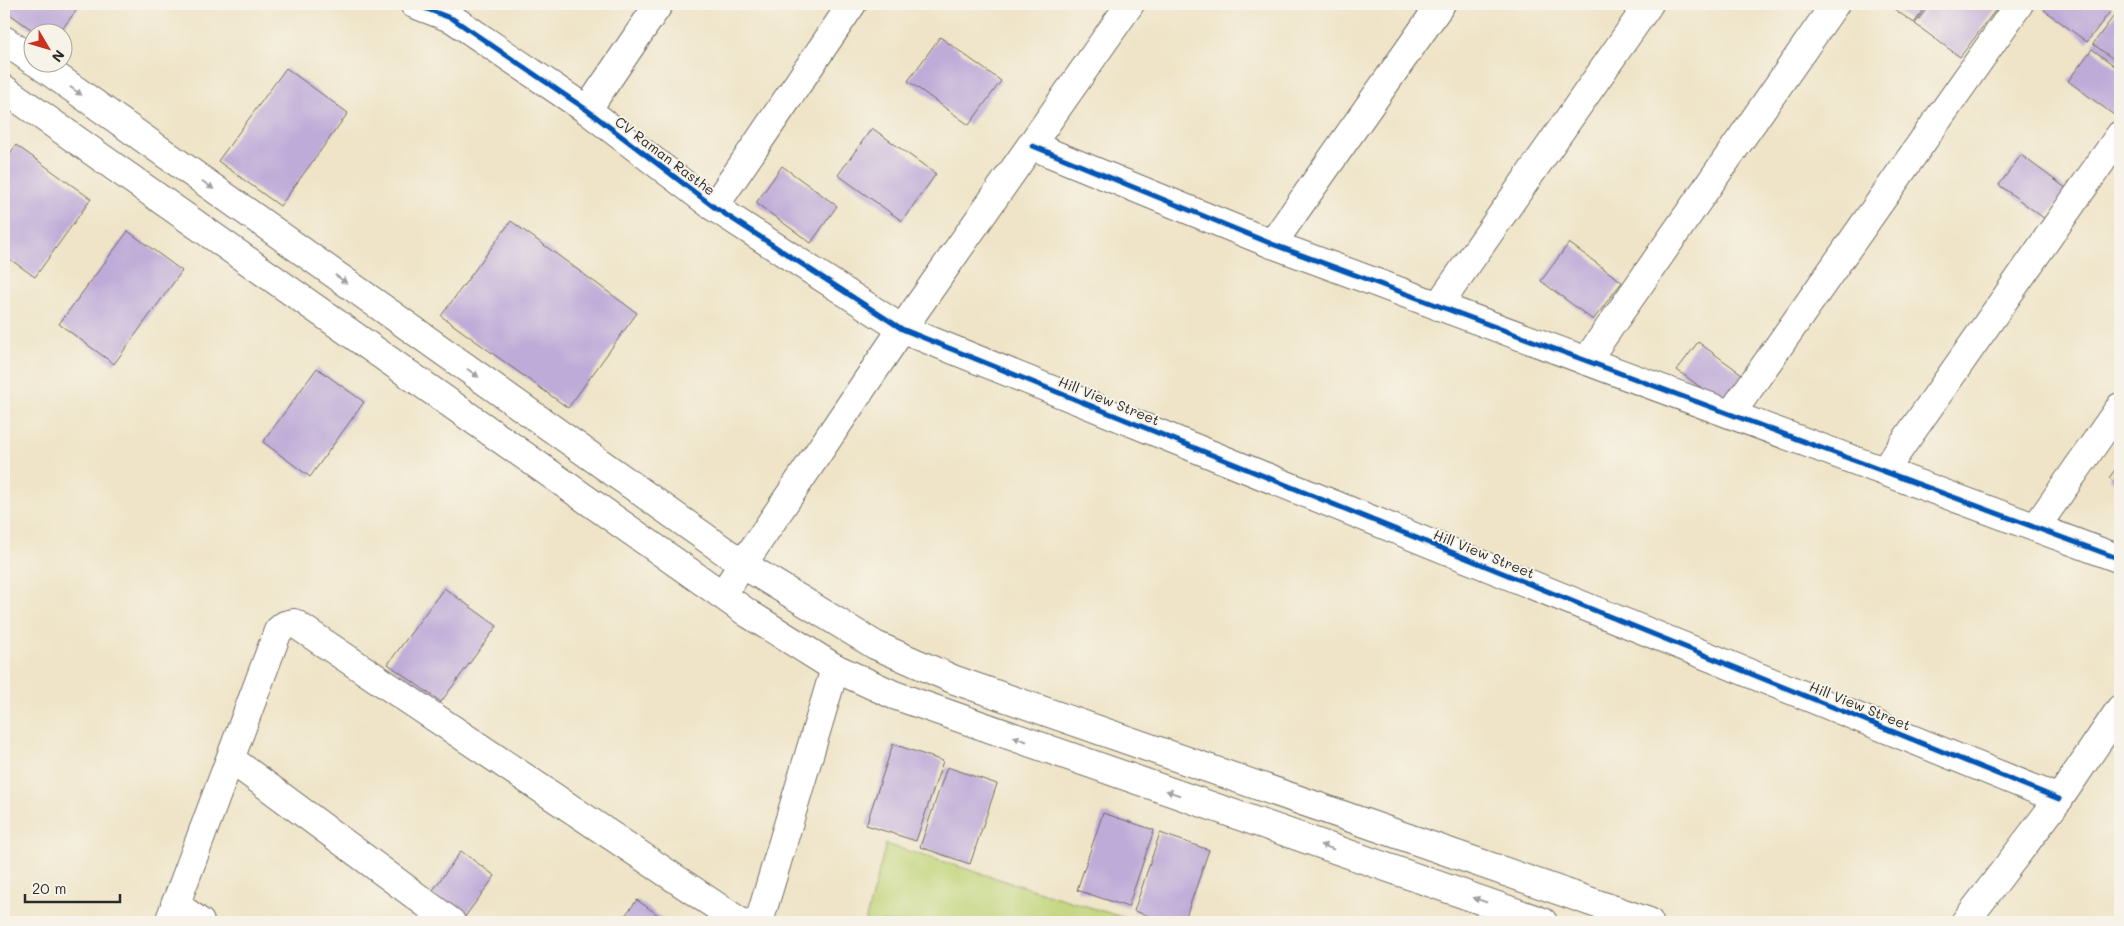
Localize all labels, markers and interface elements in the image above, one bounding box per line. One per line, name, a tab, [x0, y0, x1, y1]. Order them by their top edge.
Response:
north arrow	[22, 22, 72, 72]
text: N	[48, 46, 69, 66]
one-way arrow	[69, 86, 83, 96]
street label: CV Raman Rasthe	[611, 112, 719, 199]
one-way arrow	[202, 180, 215, 190]
one-way arrow	[334, 274, 348, 284]
one-way arrow	[467, 368, 480, 378]
street label: Hill View Street	[1056, 372, 1163, 430]
street label: Hill View Street	[1431, 525, 1538, 583]
street label: Hill View Street	[1807, 677, 1914, 735]
one-way arrow	[1012, 735, 1027, 743]
one-way arrow	[1166, 789, 1181, 796]
one-way arrow	[1319, 842, 1334, 850]
scale bar	[25, 871, 120, 903]
text: 20 m	[32, 878, 66, 898]
one-way arrow	[1472, 896, 1487, 904]

